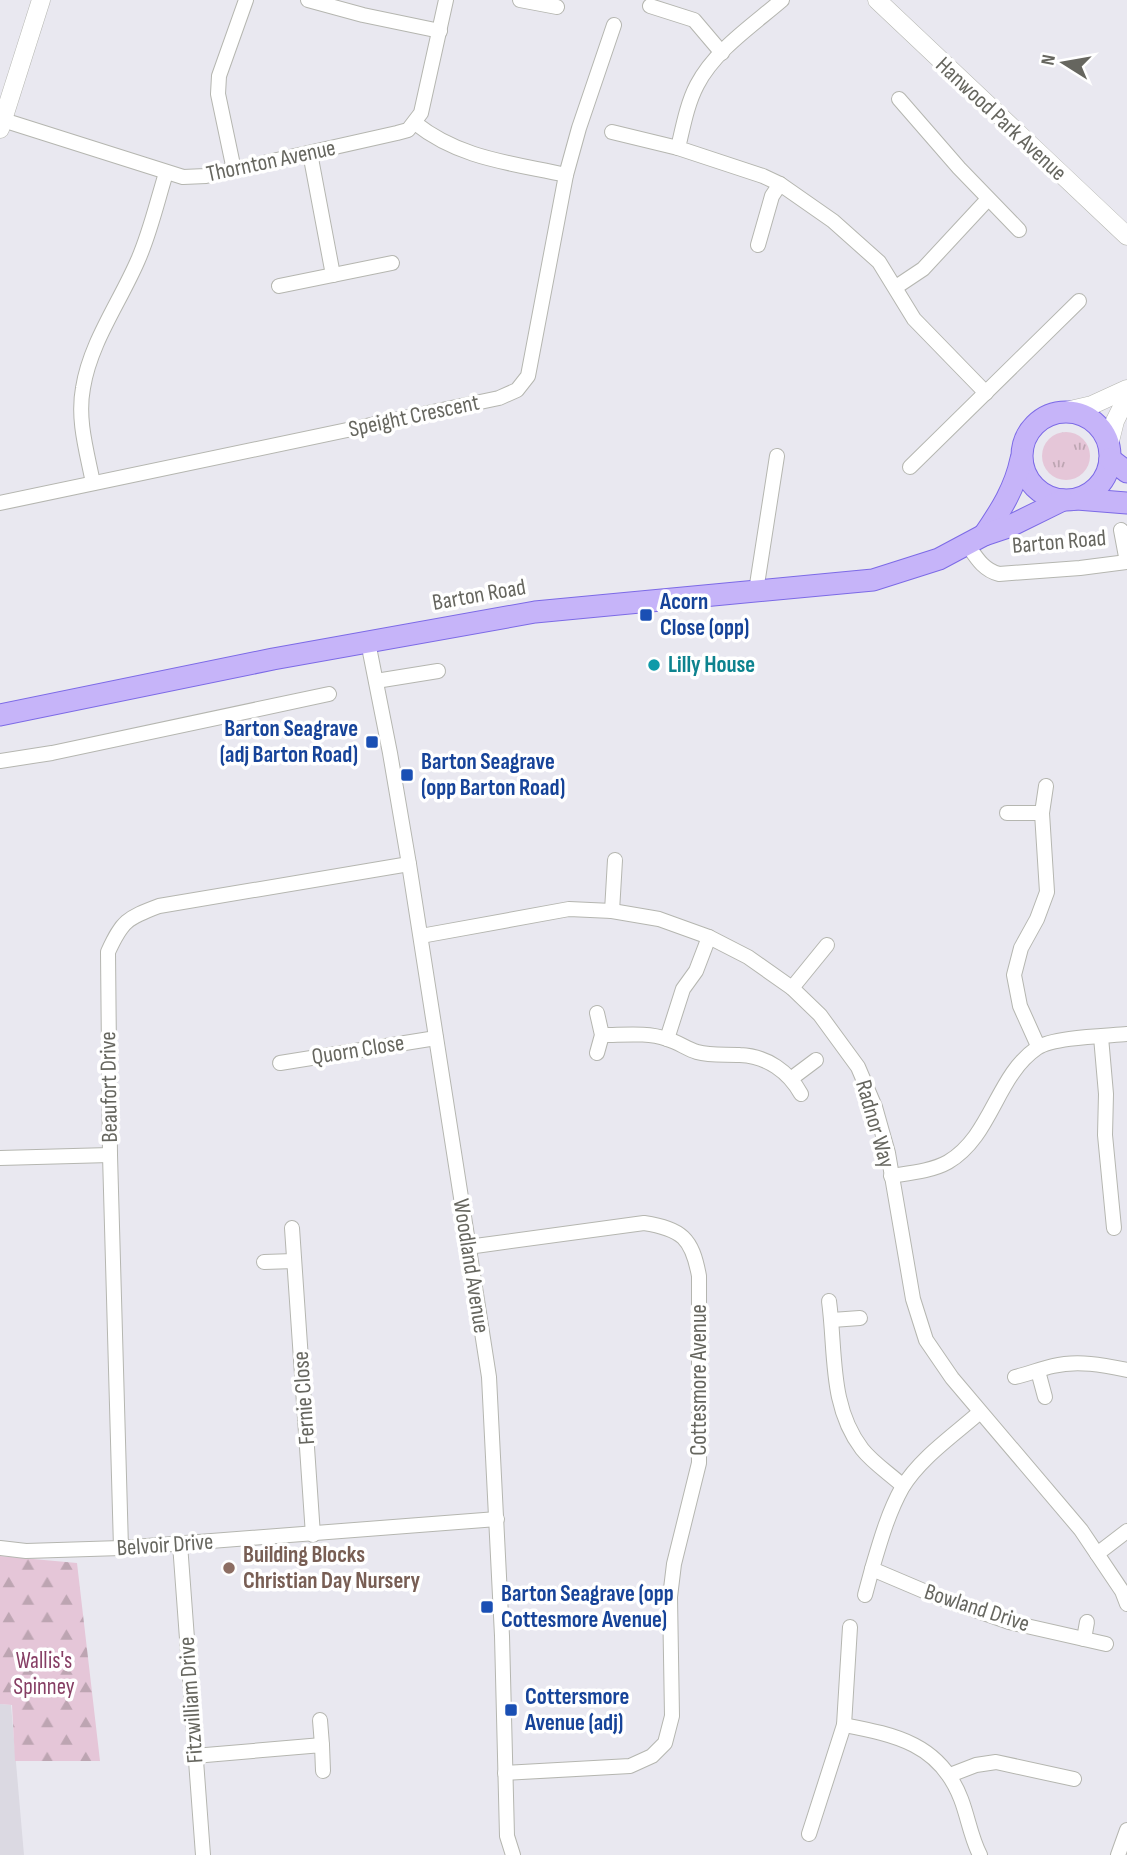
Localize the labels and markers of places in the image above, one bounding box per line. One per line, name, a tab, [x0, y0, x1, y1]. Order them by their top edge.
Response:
place label: Acorn Close (opp)	[659, 588, 749, 642]
marker: Acorn Close (opp)	[638, 607, 654, 623]
place label: Lilly House	[668, 651, 755, 679]
marker: Lilly House	[646, 657, 662, 673]
place label: Barton Seagrave (adj Barton Road)	[220, 715, 358, 769]
marker: Barton Seagrave (adj Barton Road)	[364, 734, 380, 750]
place label: Barton Seagrave (opp Barton Road)	[421, 748, 565, 802]
marker: Barton Seagrave (opp Barton Road)	[399, 767, 415, 783]
place label: Building Blocks Christian Day Nursery	[243, 1541, 421, 1595]
marker: Building Blocks Christian Day Nursery	[221, 1560, 237, 1576]
place label: Barton Seagrave (opp Cottesmore Avenue)	[501, 1580, 674, 1634]
marker: Barton Seagrave (opp Cottesmore Avenue)	[479, 1599, 495, 1615]
place label: Cottersmore Avenue (adj)	[524, 1683, 629, 1737]
marker: Cottersmore Avenue (adj)	[503, 1702, 519, 1718]

